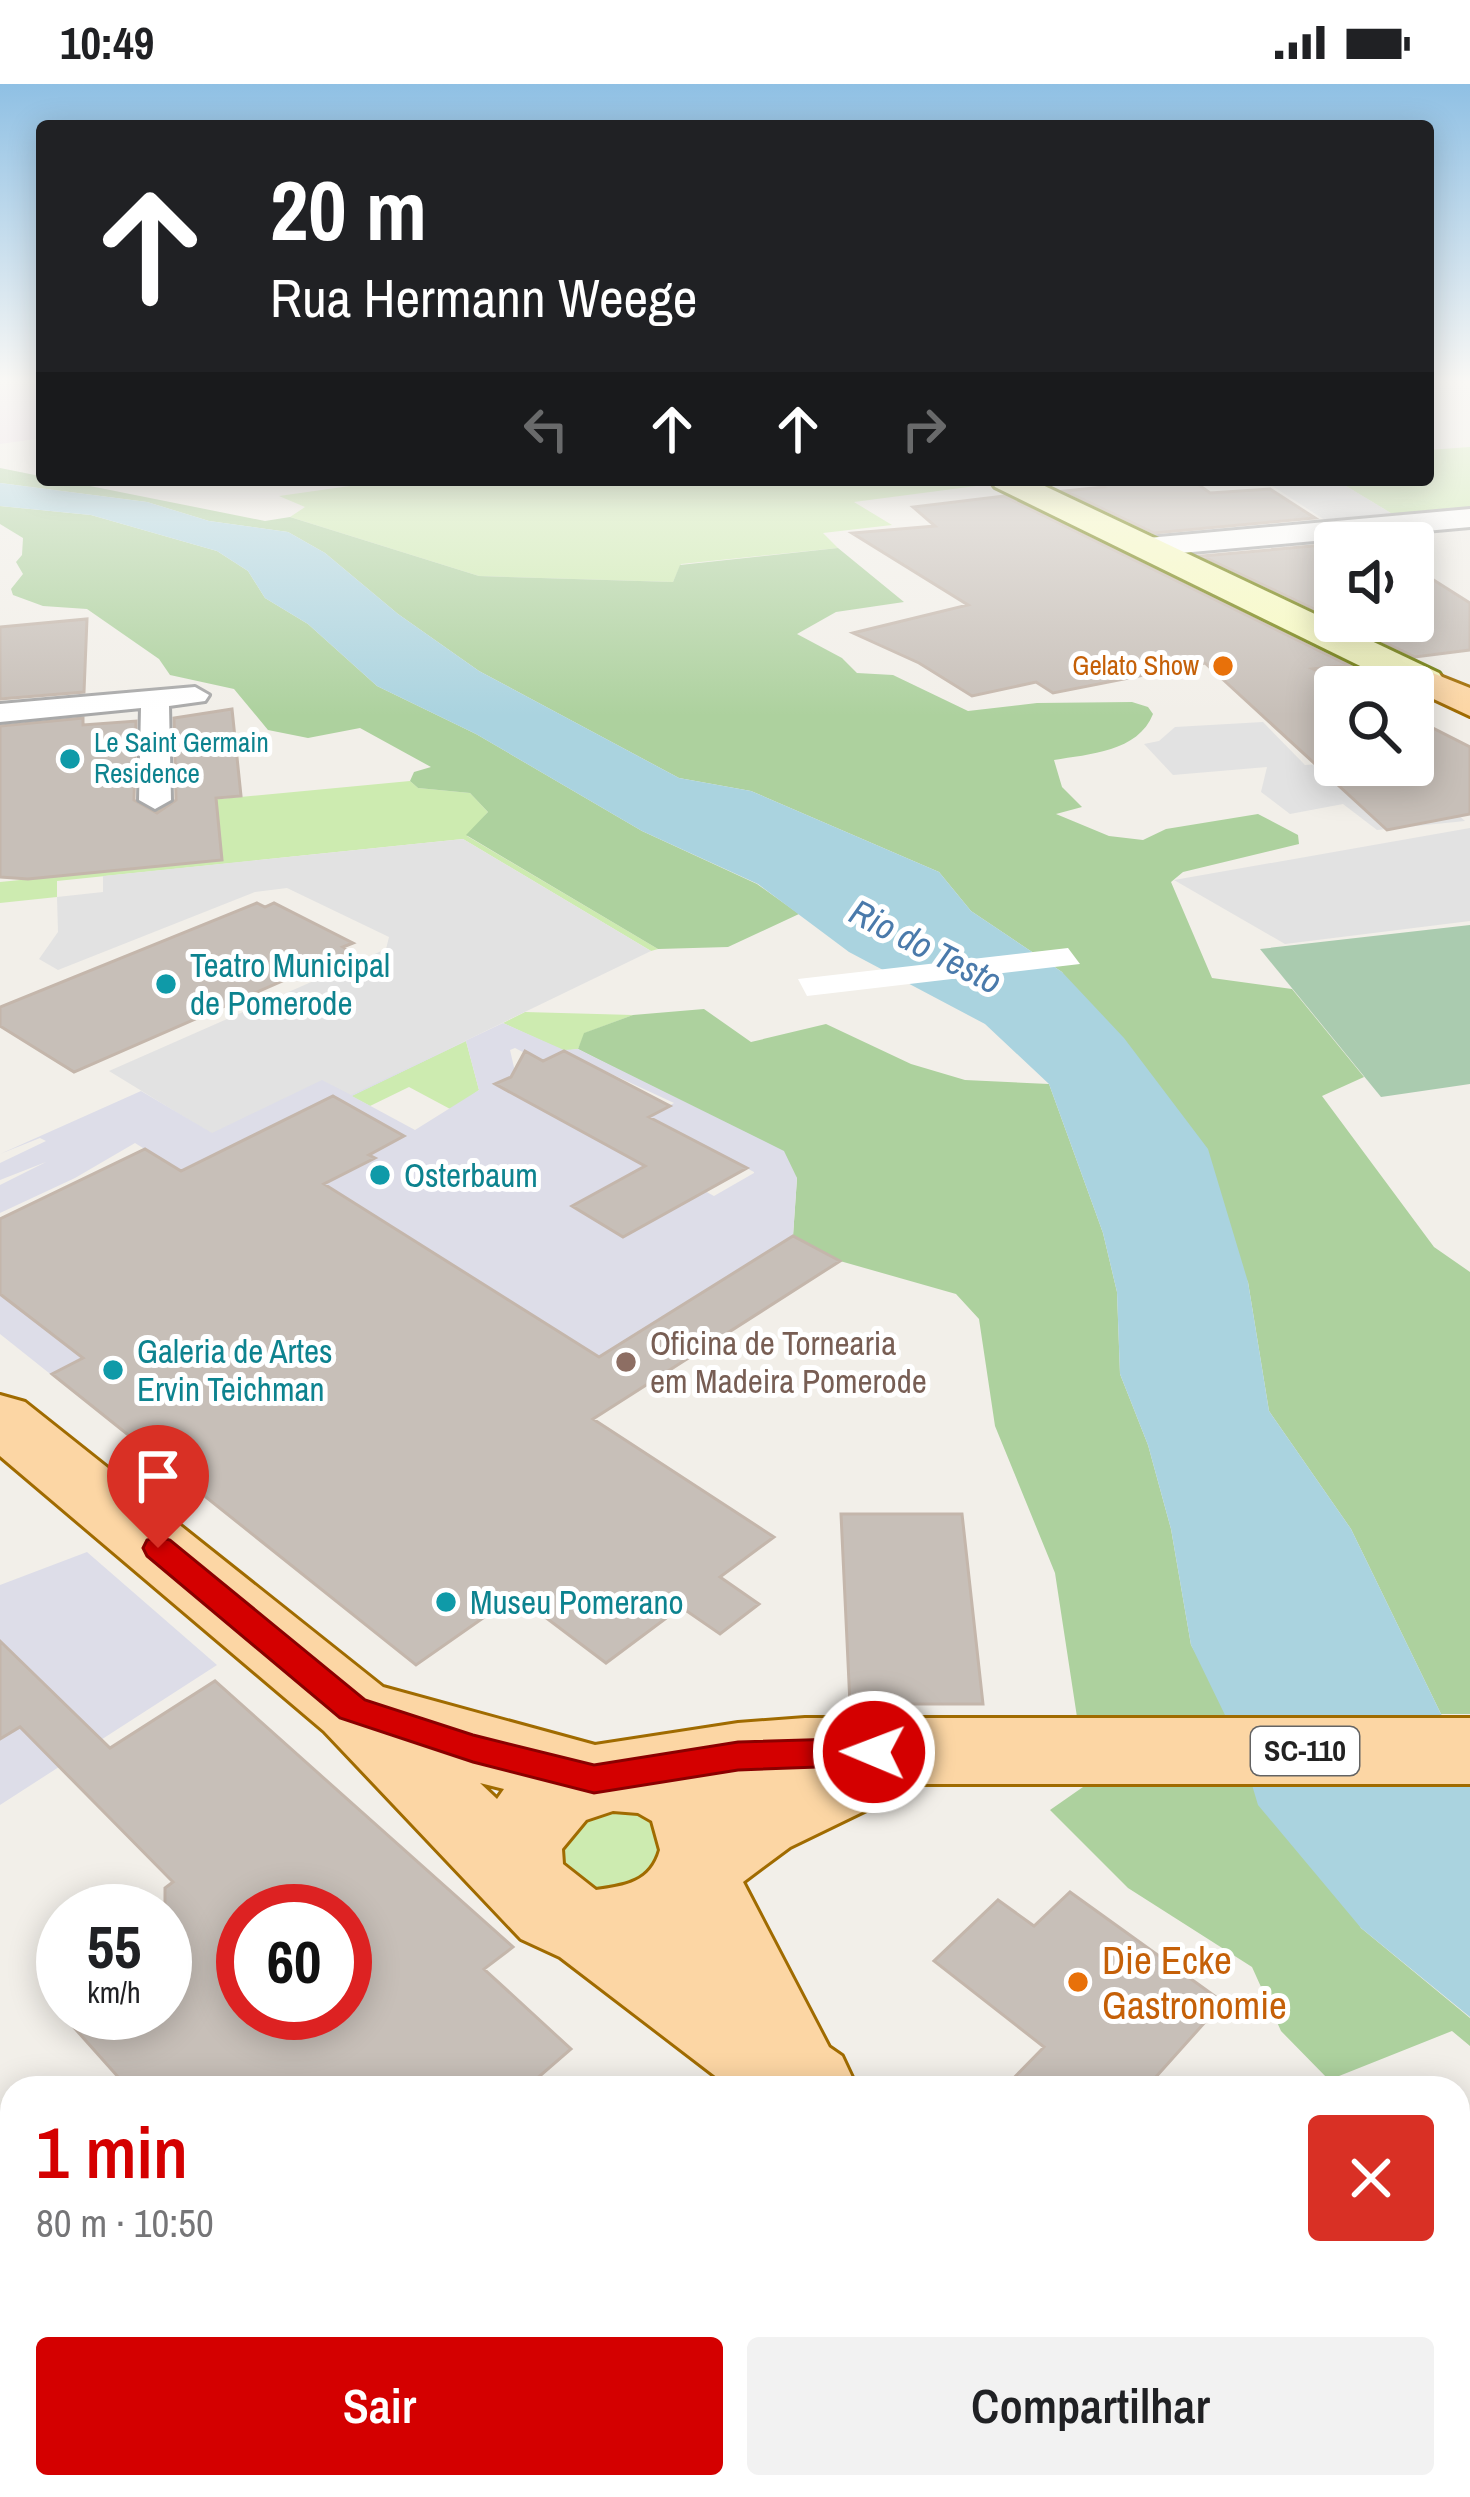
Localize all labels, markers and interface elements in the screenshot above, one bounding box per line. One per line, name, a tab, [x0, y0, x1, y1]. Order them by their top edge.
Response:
text: 10:49	[60, 12, 154, 73]
text: 20 m	[270, 153, 427, 266]
icon: ahead	[72, 168, 228, 324]
text: Rua Hermann Weege	[270, 261, 697, 334]
icon: left	[513, 396, 579, 462]
icon: ahead	[639, 396, 705, 462]
icon: ahead	[765, 396, 831, 462]
icon: right	[891, 396, 957, 462]
map controls	[1314, 522, 1434, 786]
button: sound	[1314, 522, 1434, 642]
place label: Gelato Show	[1072, 647, 1199, 683]
marker: Gelato Show	[1210, 653, 1236, 679]
button: search	[1314, 666, 1434, 786]
place label: Le Saint Germain Residence	[94, 724, 269, 791]
marker: Le Saint Germain Residence	[57, 746, 83, 772]
water label: Rio do Testo	[842, 887, 1010, 1005]
place label: Teatro Municipal de Pomerode	[190, 943, 390, 1025]
marker: Teatro Municipal de Pomerode	[153, 971, 179, 997]
place label: Osterbaum	[404, 1153, 538, 1197]
marker: Osterbaum	[367, 1162, 393, 1188]
place label: Oficina de Tornearia em Madeira Pomerode	[650, 1321, 927, 1403]
place label: Galeria de Artes Ervin Teichman	[137, 1329, 333, 1411]
marker: Oficina de Tornearia em Madeira Pomerode	[613, 1349, 639, 1375]
marker: Galeria de Artes Ervin Teichman	[100, 1357, 126, 1383]
pin	[107, 1425, 209, 1548]
icon: arrive	[125, 1443, 191, 1509]
place label: Museu Pomerano	[470, 1580, 684, 1624]
marker: Museu Pomerano	[433, 1589, 459, 1615]
position arrow	[811, 1689, 937, 1815]
road number: SC-110	[1251, 1727, 1359, 1775]
speed limit sign: 60	[216, 1884, 372, 2040]
text: 55	[87, 1906, 141, 1987]
place label: Die Ecke Gastronomie	[1102, 1934, 1287, 2031]
marker: Die Ecke Gastronomie	[1065, 1969, 1091, 1995]
text: km/h	[87, 1972, 141, 2012]
text: 1 min	[36, 2103, 188, 2200]
button: close	[1308, 2115, 1434, 2241]
text: 80 m · 10:50	[36, 2197, 214, 2249]
button: Sair	[36, 2337, 723, 2475]
button: Compartilhar	[747, 2337, 1434, 2475]

